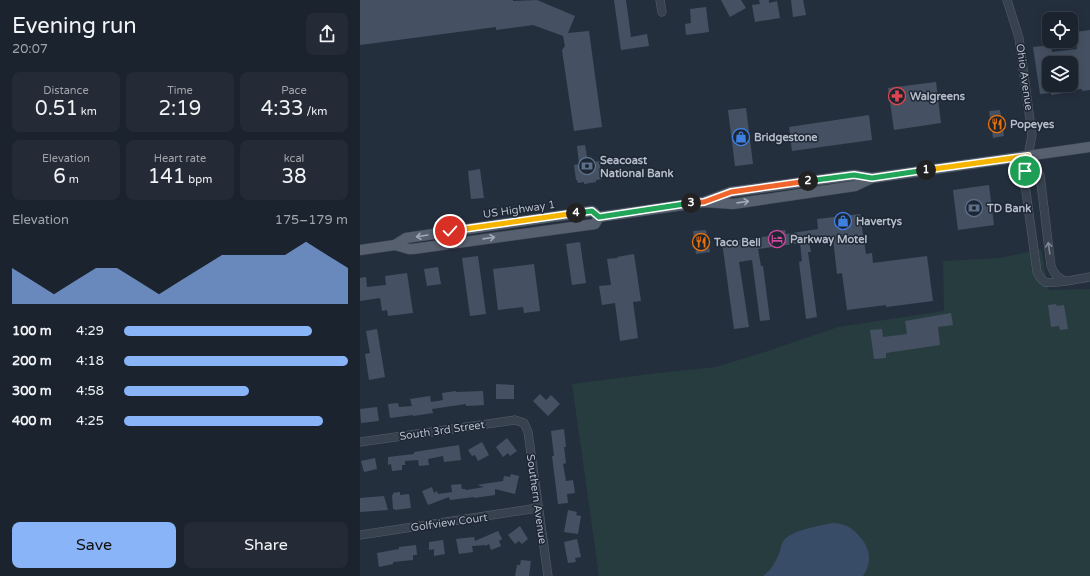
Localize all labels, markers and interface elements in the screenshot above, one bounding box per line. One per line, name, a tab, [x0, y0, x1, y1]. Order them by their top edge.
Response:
map controls	[1042, 12, 1078, 92]
button: locate	[1042, 12, 1078, 48]
text: Evening run	[12, 13, 137, 39]
button: share	[306, 13, 348, 55]
text: 20:07	[12, 41, 48, 57]
street label: Ohio Avenue	[1013, 43, 1036, 111]
button: layers	[1042, 56, 1078, 92]
text: Distance	[43, 84, 89, 97]
text: Time	[167, 84, 193, 97]
text: Pace	[281, 84, 307, 97]
pharmacy icon: Walgreens	[887, 86, 907, 106]
place label: Walgreens	[910, 90, 966, 104]
text: 0.51	[35, 97, 78, 121]
text: 2:19	[159, 97, 201, 121]
text: 4:33	[261, 97, 304, 121]
text: km	[78, 105, 97, 118]
text: /km	[304, 105, 327, 118]
restaurant icon: Popeyes	[987, 114, 1007, 134]
place label: Popeyes	[1010, 118, 1055, 132]
shop icon: Bridgestone	[731, 127, 751, 147]
place label: Bridgestone	[754, 131, 818, 145]
text: Elevation	[42, 152, 90, 165]
text: Heart rate	[154, 152, 206, 165]
text: kcal	[284, 152, 304, 165]
place label: Seacoast National Bank	[600, 154, 674, 180]
pin	[1008, 154, 1042, 188]
bank icon: Seacoast National Bank	[577, 156, 597, 176]
pin: 1	[916, 160, 936, 180]
icon: arrive	[1014, 160, 1036, 182]
text: 1	[923, 163, 929, 176]
text: 6	[53, 165, 66, 189]
text: 141	[148, 165, 185, 189]
text: 38	[281, 165, 307, 189]
pin: 2	[798, 171, 818, 191]
text: m	[66, 173, 79, 186]
text: bpm	[185, 173, 212, 186]
text: 2	[805, 174, 811, 187]
pin: 3	[681, 193, 701, 213]
text: 3	[688, 196, 694, 209]
street label: US Highway 1	[482, 198, 556, 221]
one-way arrow	[736, 198, 749, 206]
bank icon: TD Bank	[964, 198, 984, 218]
place label: TD Bank	[986, 202, 1031, 215]
pin: 4	[566, 203, 586, 223]
text: 4	[573, 206, 579, 219]
shop icon: Havertys	[833, 211, 853, 231]
text: Elevation	[12, 212, 69, 228]
text: 175–179 m	[275, 212, 348, 228]
pin	[433, 214, 467, 248]
place label: Havertys	[856, 215, 903, 229]
icon: check	[439, 220, 461, 242]
hotel icon: Parkway Motel	[767, 229, 787, 249]
one-way arrow	[416, 232, 429, 240]
restaurant icon: Taco Bell	[691, 232, 711, 252]
place label: Parkway Motel	[790, 233, 867, 247]
one-way arrow	[482, 234, 495, 242]
place label: Taco Bell	[713, 236, 761, 249]
one-way arrow	[1045, 241, 1053, 254]
text: 100 m	[12, 323, 52, 339]
text: 4:29	[76, 323, 104, 339]
text: 200 m	[12, 353, 52, 369]
text: 4:18	[76, 353, 104, 369]
text: 300 m	[12, 383, 52, 399]
text: 4:58	[76, 383, 104, 399]
text: 400 m	[12, 413, 52, 429]
text: 4:25	[76, 413, 104, 429]
street label: South 3rd Street	[399, 418, 486, 443]
street label: Southern Avenue	[524, 453, 549, 545]
street label: Golfview Court	[410, 511, 488, 534]
button: Save	[12, 522, 176, 568]
button: Share	[184, 522, 348, 568]

